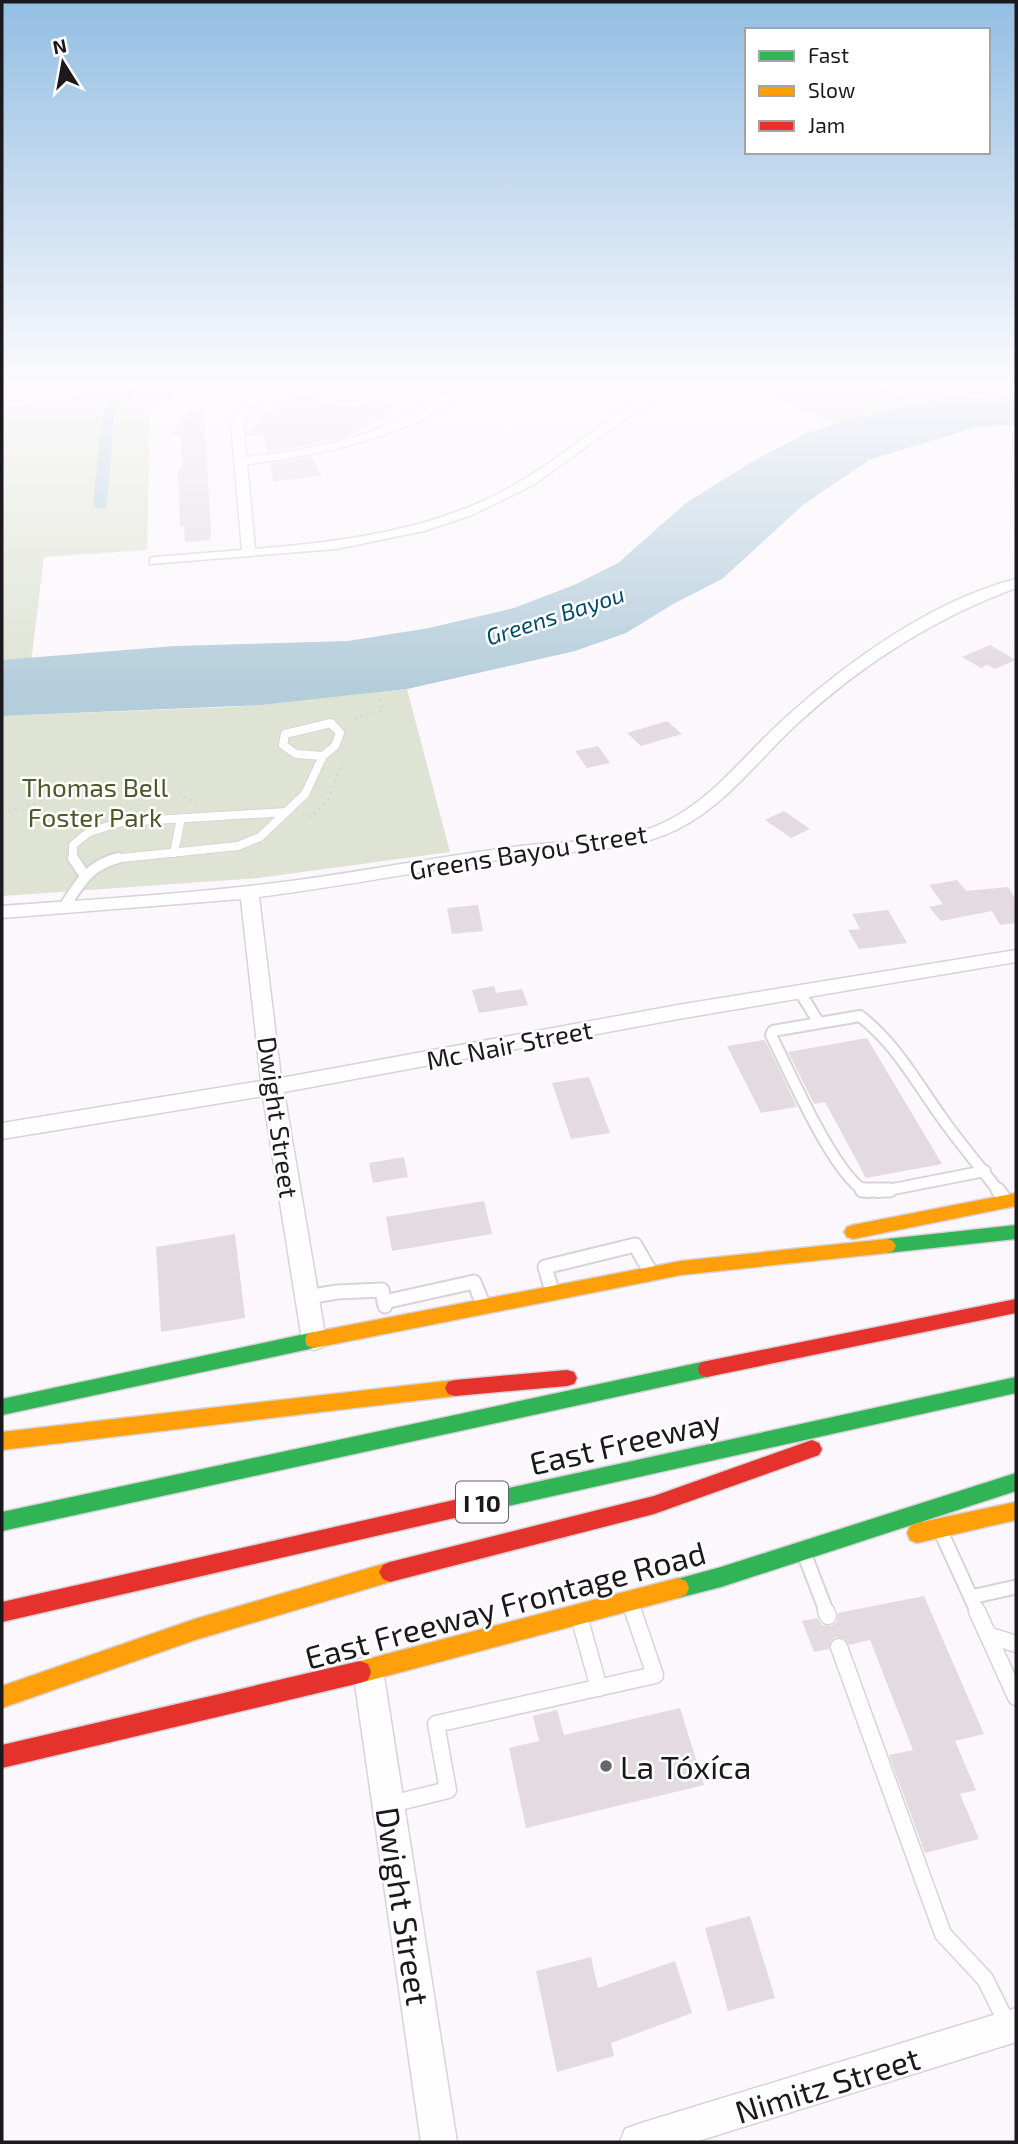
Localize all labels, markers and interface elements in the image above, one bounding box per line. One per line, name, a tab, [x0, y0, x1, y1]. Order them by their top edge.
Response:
north arrow	[28, 28, 98, 98]
legend	[745, 28, 990, 154]
text: N	[51, 33, 69, 58]
text: Fast	[808, 42, 849, 67]
text: Slow	[808, 77, 855, 102]
text: Jam	[808, 112, 845, 137]
water label: Greens Bayou	[482, 579, 628, 651]
park label: Thomas Bell Foster Park	[22, 771, 169, 832]
street label: Greens Bayou Street	[407, 817, 649, 885]
street label: Mc Nair Street	[423, 1013, 595, 1075]
street label: Dwight Street	[252, 1034, 306, 1200]
street label: East Freeway	[526, 1401, 724, 1481]
road number: I 10	[456, 1482, 508, 1522]
street label: East Freeway Frontage Road	[301, 1532, 709, 1676]
place label: La Tóxíca	[620, 1747, 751, 1785]
marker: La Tóxíca	[598, 1758, 614, 1774]
street label: Dwight Street	[370, 1804, 438, 2008]
street label: Nimitz Street	[730, 2038, 924, 2130]

